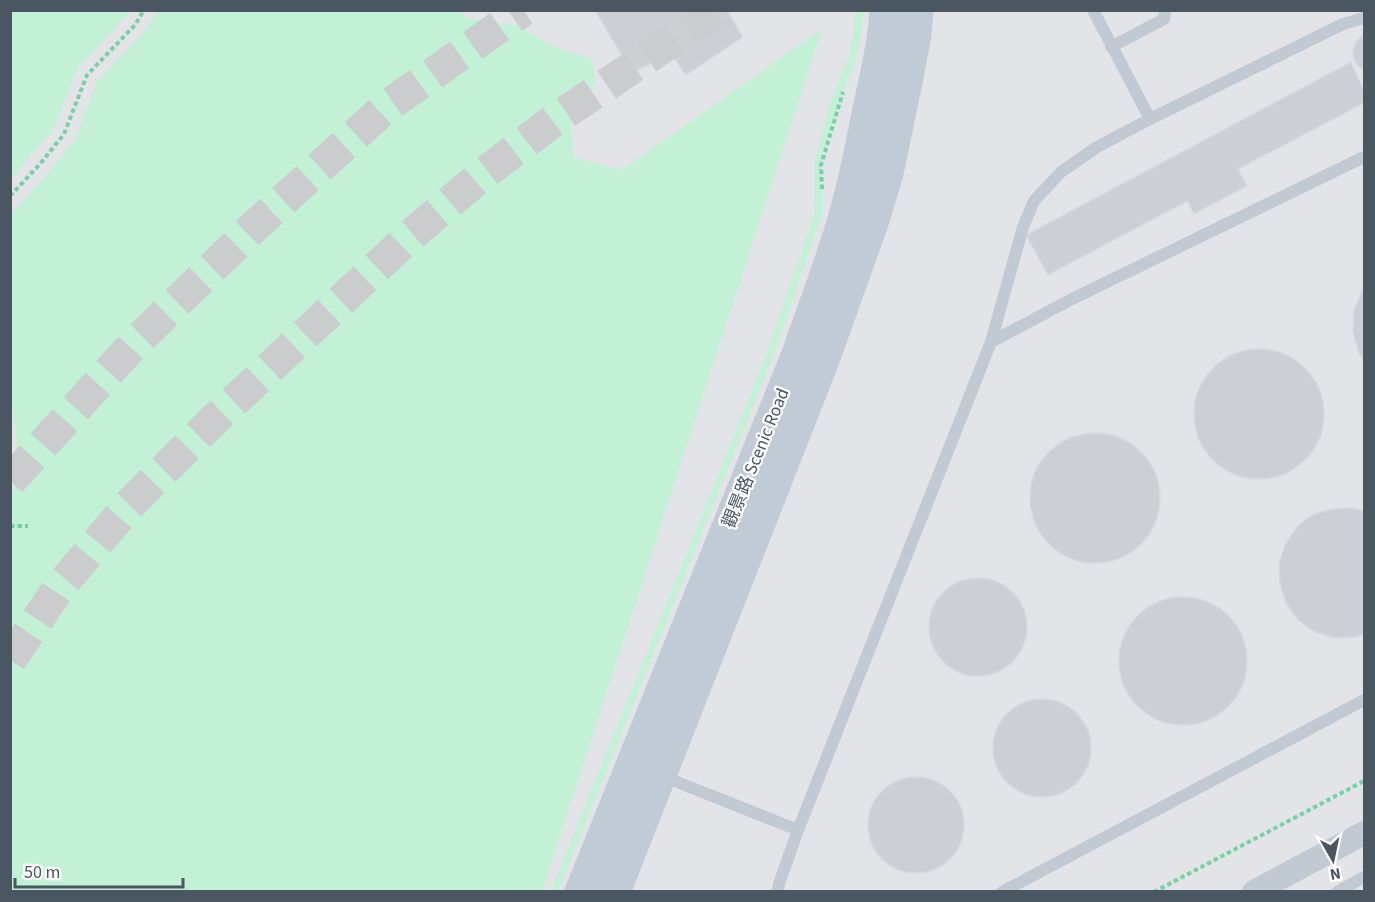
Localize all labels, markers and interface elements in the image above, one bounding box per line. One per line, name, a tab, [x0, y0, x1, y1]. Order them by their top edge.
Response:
street label: 觀景路 Scenic Road	[717, 384, 795, 532]
north arrow	[1303, 830, 1363, 890]
scale bar	[15, 851, 183, 889]
text: 50 m	[24, 860, 60, 885]
text: N	[1328, 862, 1342, 886]

